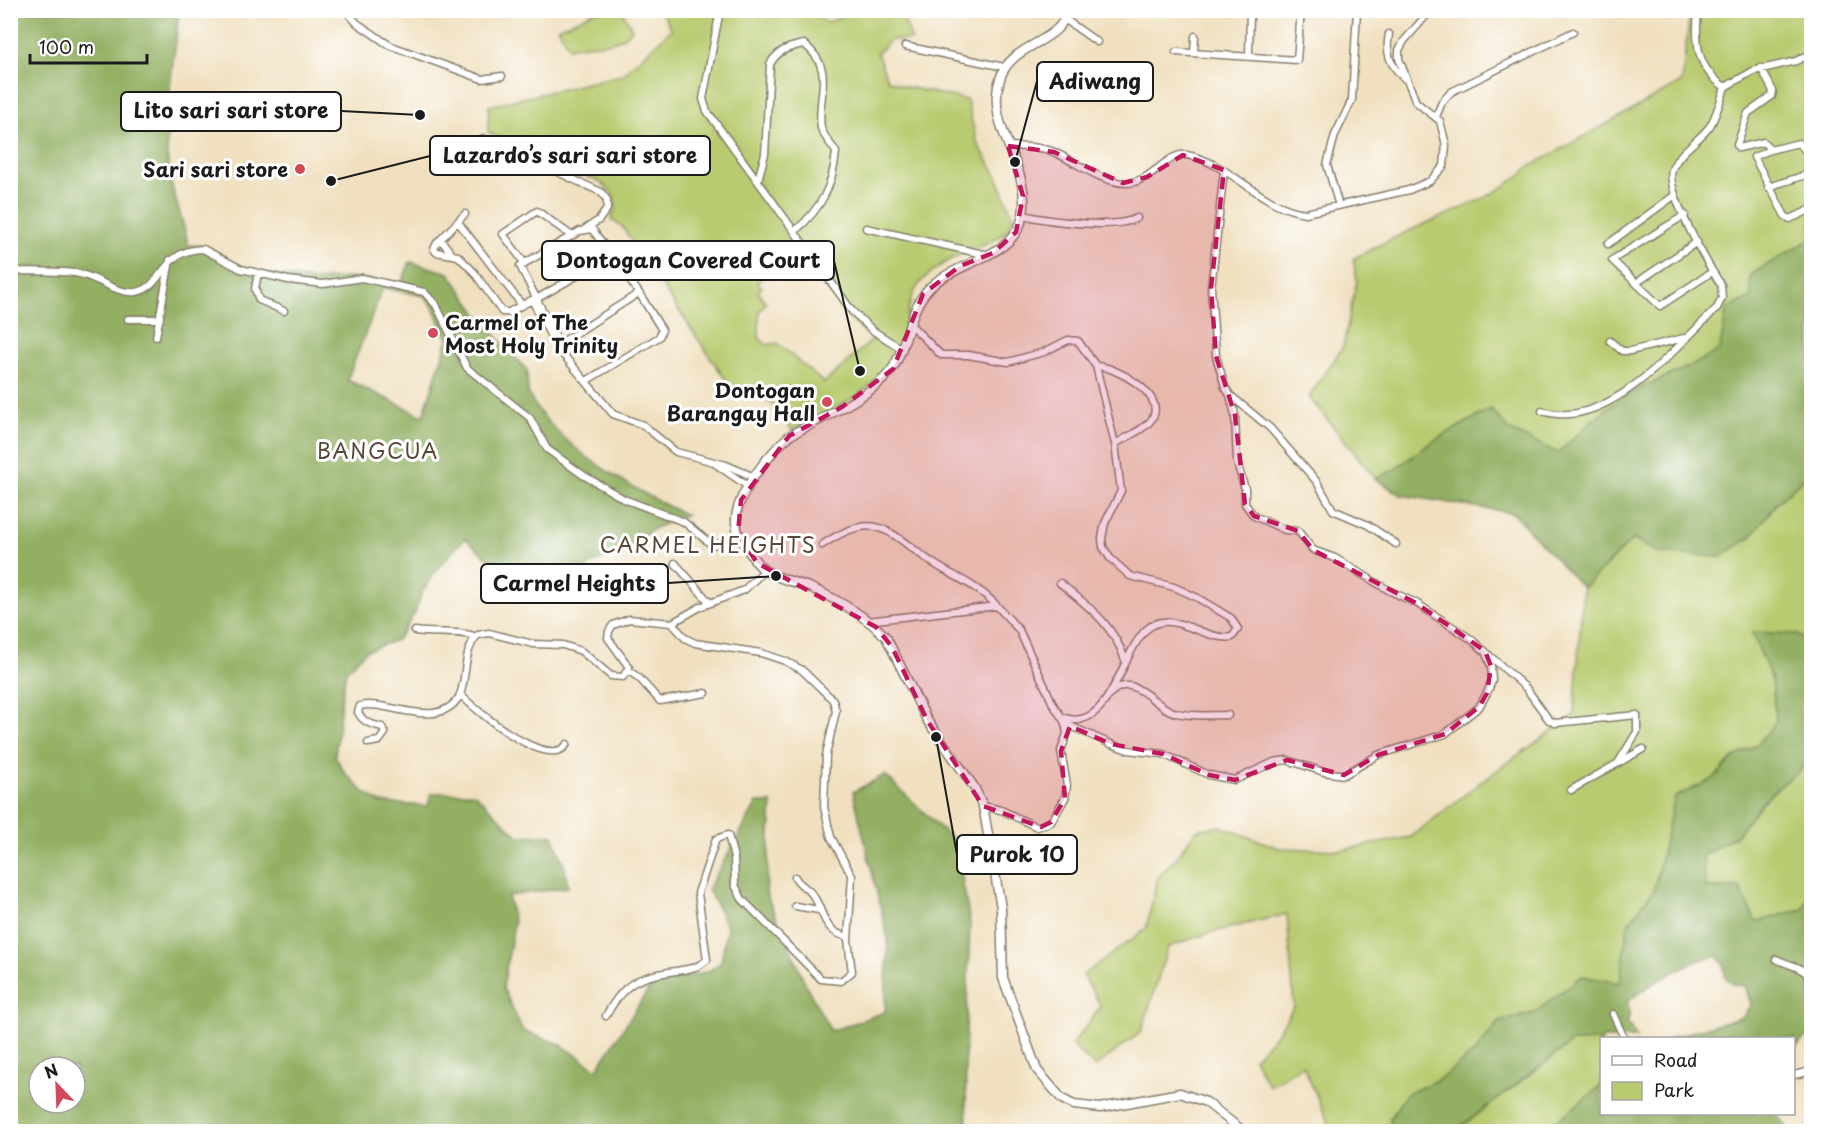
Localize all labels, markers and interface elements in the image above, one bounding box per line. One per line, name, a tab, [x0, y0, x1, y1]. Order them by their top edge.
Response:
scale bar	[30, 27, 147, 65]
text: 100 m	[39, 33, 94, 60]
callout: Adiwang	[1037, 62, 1153, 101]
text: Adiwang	[1048, 64, 1141, 96]
callout: Lito sari sari store	[121, 92, 341, 131]
text: Lito sari sari store	[134, 93, 328, 125]
callout: Lazardo’s sari sari store	[430, 136, 710, 175]
text: Lazardo’s sari sari store	[443, 138, 697, 170]
place label: Sari sari store	[143, 154, 288, 184]
marker: Sari sari store	[293, 162, 307, 176]
callout: Dontogan Covered Court	[542, 241, 834, 280]
text: Dontogan Covered Court	[555, 243, 821, 275]
place label: Carmel of The Most Holy Trinity	[445, 307, 618, 360]
marker: Carmel of The Most Holy Trinity	[426, 326, 440, 340]
place label: Dontogan Barangay Hall	[666, 375, 815, 428]
marker: Dontogan Barangay Hall	[820, 395, 834, 409]
district label: BANGCUA	[317, 434, 439, 466]
district label: CARMEL HEIGHTS	[600, 528, 816, 560]
callout: Carmel Heights	[481, 564, 668, 603]
text: Carmel Heights	[493, 566, 655, 598]
callout: Purok 10	[957, 835, 1077, 874]
text: Purok 10	[969, 837, 1065, 869]
legend	[1600, 1037, 1795, 1115]
text: Road	[1654, 1046, 1698, 1073]
north arrow	[27, 1055, 87, 1115]
text: N	[40, 1057, 61, 1084]
text: Park	[1654, 1076, 1694, 1103]

